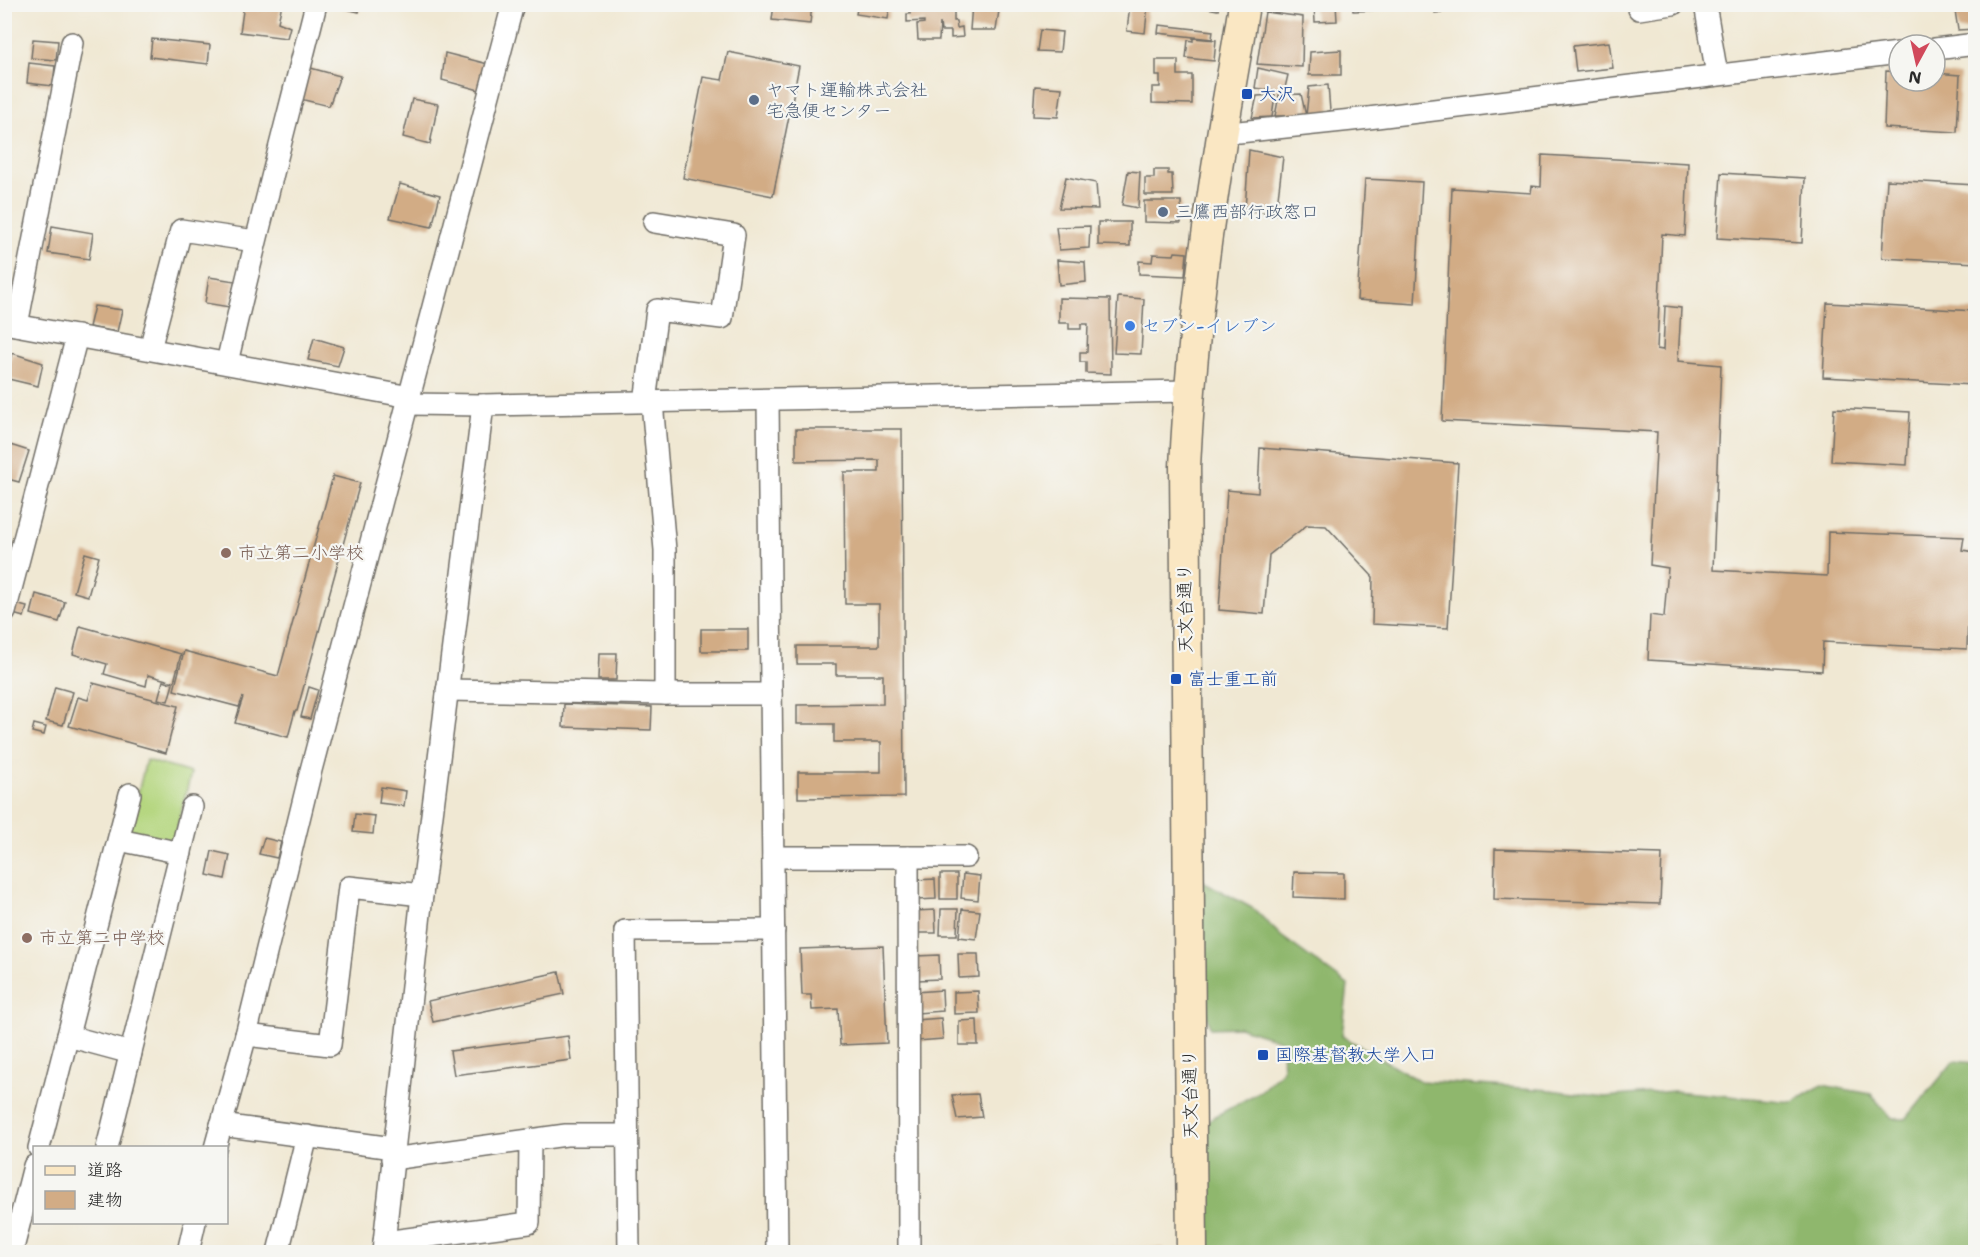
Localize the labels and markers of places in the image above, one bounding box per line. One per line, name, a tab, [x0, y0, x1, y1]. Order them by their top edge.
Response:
place label: ヤマト運輸株式会社 宅急便センター	[766, 78, 928, 123]
place label: 大沢	[1259, 82, 1295, 106]
marker: 大沢	[1240, 87, 1254, 101]
marker: ヤマト運輸株式会社 宅急便センター	[747, 93, 761, 107]
place label: 三鷹西部行政窓口	[1175, 200, 1319, 224]
marker: 三鷹西部行政窓口	[1156, 205, 1170, 219]
place label: セブン-イレブン	[1142, 314, 1277, 338]
marker: セブン-イレブン	[1123, 319, 1137, 333]
place label: 市立第二小学校	[238, 541, 364, 565]
marker: 市立第二小学校	[219, 546, 233, 560]
place label: 富士重工前	[1188, 667, 1278, 691]
marker: 富士重工前	[1169, 672, 1183, 686]
place label: 市立第二中学校	[39, 926, 165, 950]
marker: 市立第二中学校	[20, 931, 34, 945]
place label: 国際基督教大学入口	[1275, 1043, 1437, 1067]
marker: 国際基督教大学入口	[1256, 1048, 1270, 1062]

